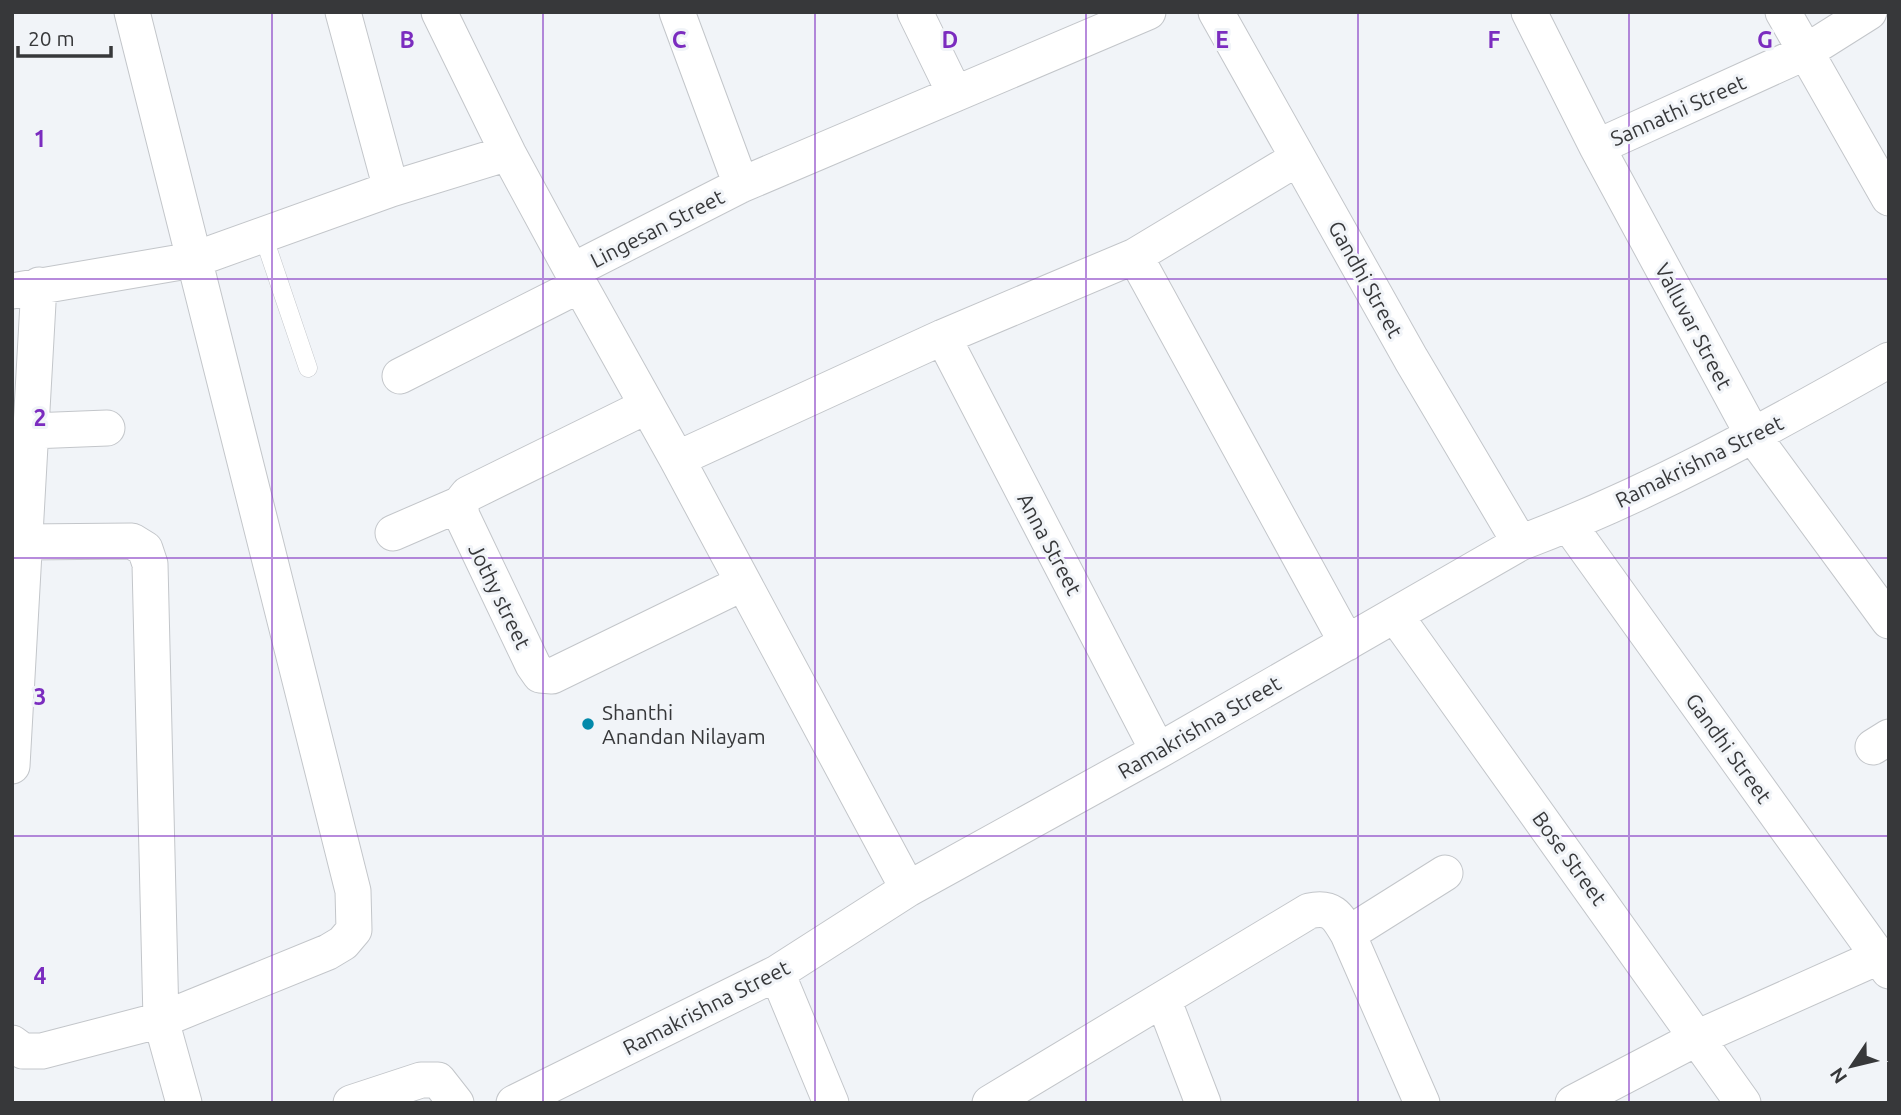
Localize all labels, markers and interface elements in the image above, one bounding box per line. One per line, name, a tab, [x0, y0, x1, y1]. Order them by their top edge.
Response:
scale bar	[18, 14, 110, 58]
text: 20 m	[28, 26, 75, 50]
text: B	[399, 27, 415, 52]
text: C	[672, 27, 687, 52]
text: D	[942, 27, 958, 52]
text: E	[1215, 27, 1229, 52]
text: F	[1488, 27, 1501, 52]
text: G	[1757, 27, 1773, 52]
street label: Sannathi Street	[1607, 69, 1749, 151]
text: 1	[34, 126, 46, 151]
street label: Lingesan Street	[586, 184, 728, 272]
street label: Gandhi Street	[1324, 217, 1408, 341]
street label: Valluvar Street	[1651, 259, 1737, 393]
text: 2	[34, 405, 46, 430]
street label: Ramakrishna Street	[1611, 410, 1787, 512]
street label: Anna Street	[1013, 489, 1087, 599]
street label: Jothy street	[464, 539, 536, 653]
street label: Ramakrishna Street	[1113, 671, 1285, 783]
text: 3	[34, 684, 46, 709]
street label: Gandhi Street	[1681, 689, 1777, 807]
place label: Shanthi Anandan Nilayam	[602, 700, 766, 748]
marker: Shanthi Anandan Nilayam	[580, 716, 596, 732]
street label: Bose Street	[1528, 807, 1612, 909]
street label: Ramakrishna Street	[619, 955, 793, 1059]
text: 4	[34, 963, 47, 988]
north arrow	[1817, 1031, 1887, 1101]
text: N	[1825, 1064, 1851, 1088]

